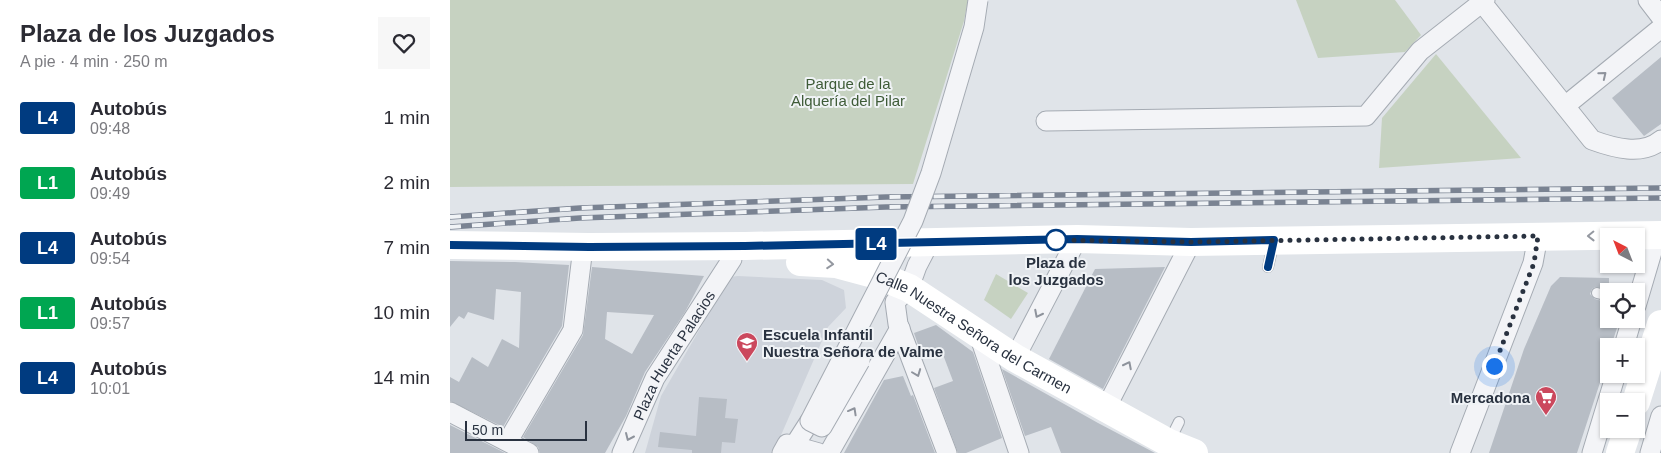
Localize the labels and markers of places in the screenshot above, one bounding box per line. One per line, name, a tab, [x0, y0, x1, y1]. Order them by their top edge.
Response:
marker: Plaza de los Juzgados	[1045, 229, 1067, 251]
place label: Plaza de los Juzgados	[1008, 254, 1104, 288]
place label: Escuela Infantil Nuestra Señora de Valme	[763, 326, 943, 360]
school or university icon: Escuela Infantil Nuestra Señora de Valme	[735, 331, 759, 362]
supermarket icon: Mercadona	[1534, 385, 1558, 416]
place label: Mercadona	[1451, 389, 1531, 406]

